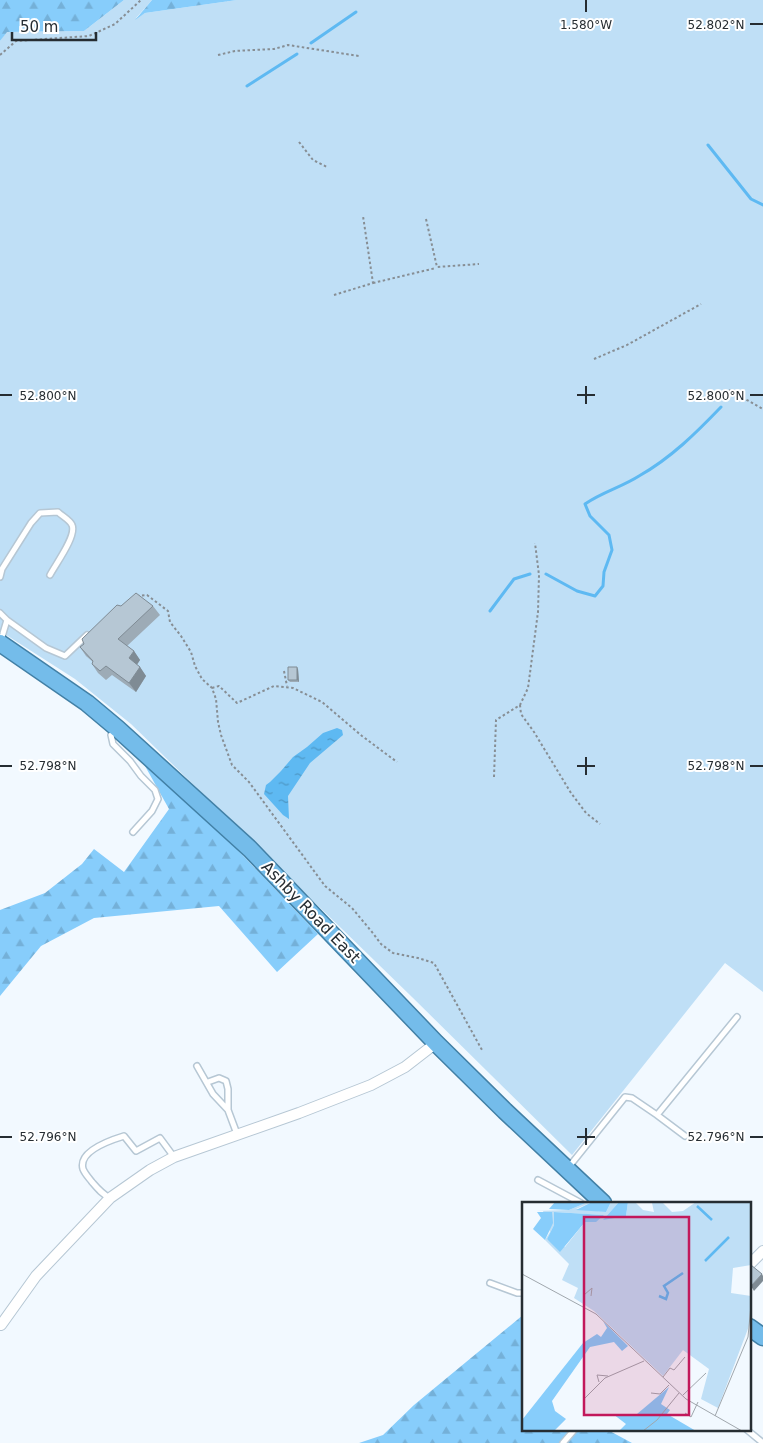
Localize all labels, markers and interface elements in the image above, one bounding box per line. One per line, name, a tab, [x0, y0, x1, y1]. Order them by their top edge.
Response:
scale bar	[12, 10, 96, 42]
text: 50 m	[20, 18, 58, 36]
text: 1.580°W	[560, 18, 612, 32]
text: 52.802°N	[688, 18, 744, 32]
text: 52.800°N	[20, 389, 76, 403]
text: 52.800°N	[688, 389, 744, 403]
text: 52.798°N	[20, 759, 76, 773]
text: 52.798°N	[688, 759, 744, 773]
street label: Ashby Road East	[258, 857, 364, 967]
text: 52.796°N	[20, 1130, 76, 1144]
text: 52.796°N	[688, 1130, 744, 1144]
inset map	[522, 1202, 750, 1430]

